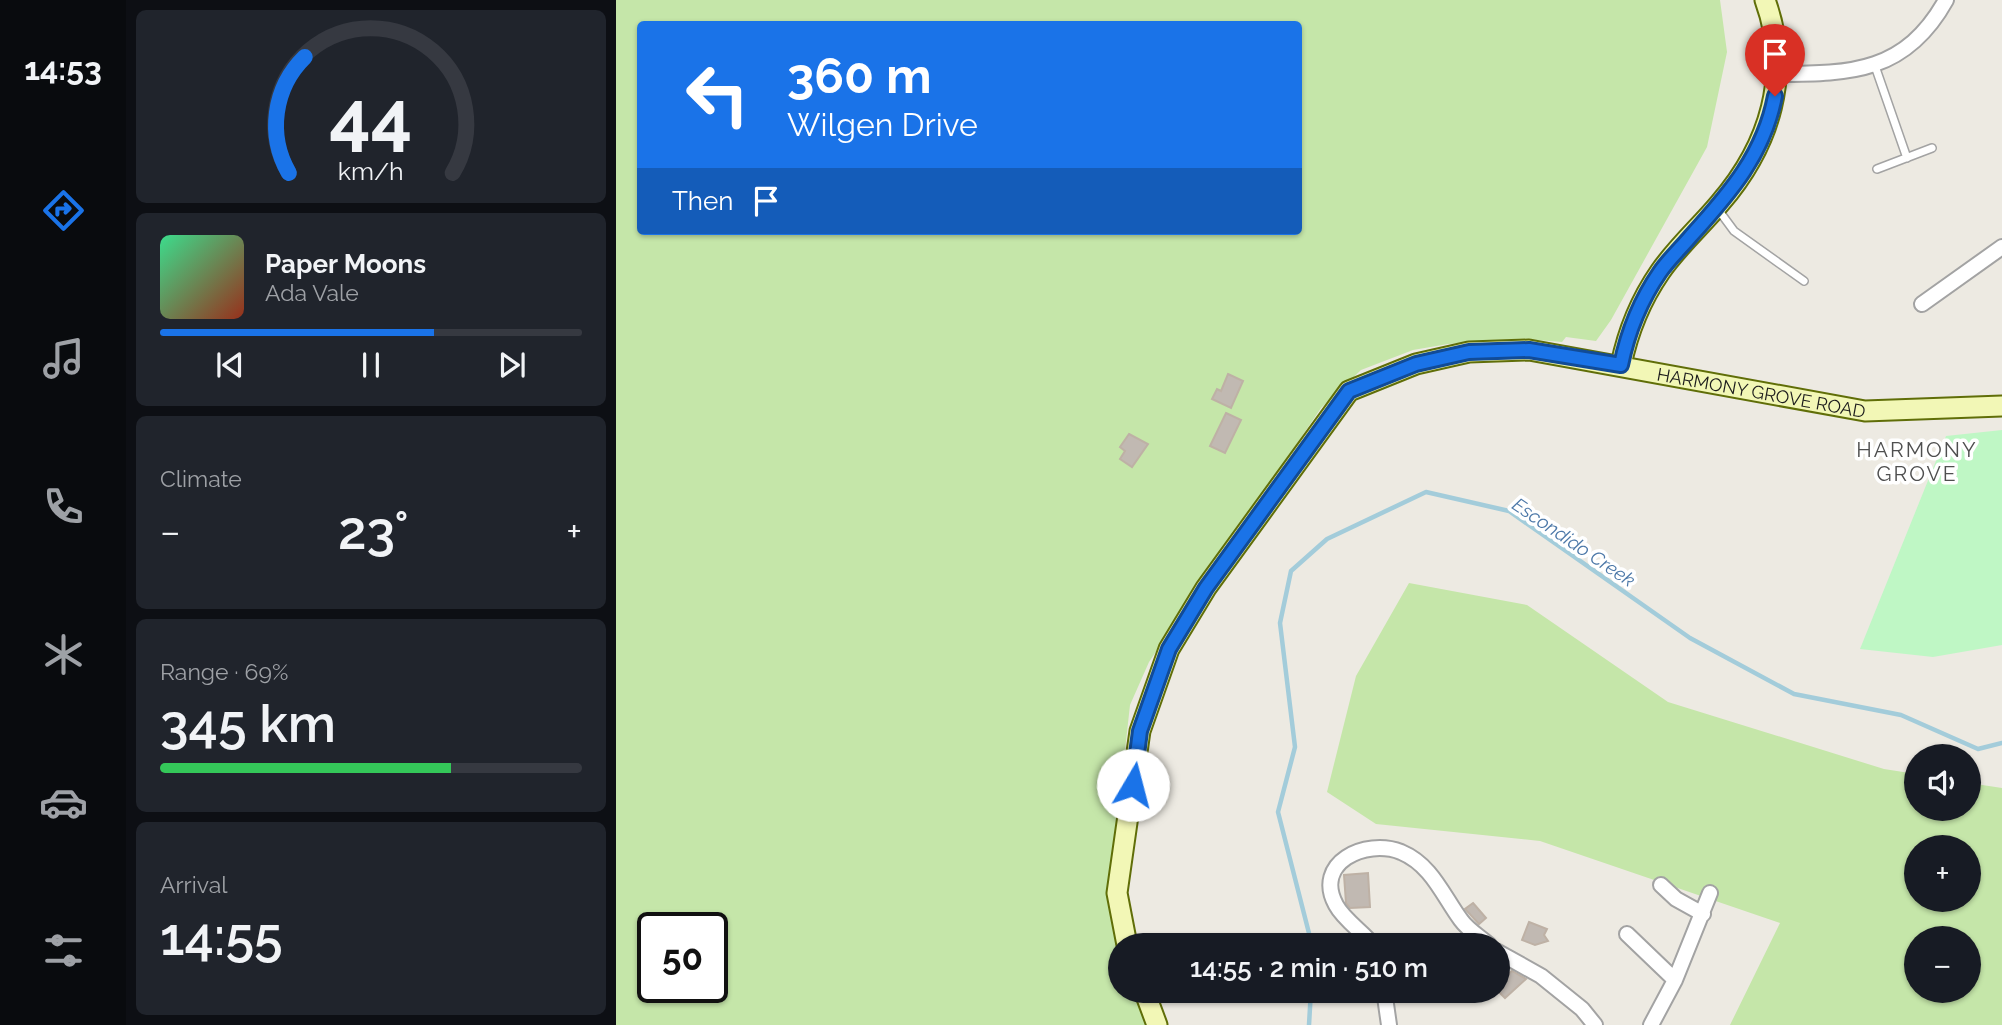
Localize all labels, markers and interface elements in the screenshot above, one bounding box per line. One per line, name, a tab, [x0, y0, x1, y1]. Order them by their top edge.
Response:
pin	[1745, 24, 1805, 96]
icon: arrive	[1756, 35, 1794, 73]
text: 360 m	[787, 47, 932, 104]
icon: left	[672, 49, 763, 140]
text: 14:53	[24, 50, 102, 87]
text: 44	[329, 75, 413, 160]
text: Wilgen Drive	[787, 106, 978, 143]
text: km/h	[338, 155, 404, 185]
icon: arrive	[747, 182, 785, 220]
icon: directions	[39, 186, 88, 235]
text: Then	[672, 186, 733, 216]
text: Paper Moons	[265, 249, 426, 279]
text: Ada Vale	[265, 279, 359, 306]
icon: music	[39, 334, 88, 383]
icon: previous	[211, 346, 249, 384]
icon: pause	[352, 346, 390, 384]
icon: next	[493, 346, 531, 384]
street label: HARMONY GROVE ROAD	[1655, 363, 1867, 421]
district label: HARMONY GROVE	[1856, 437, 1978, 486]
text: Climate	[160, 465, 242, 492]
icon: phone	[39, 482, 88, 531]
water label: Escondido Creek	[1509, 493, 1639, 591]
text: 23°	[338, 500, 409, 561]
text: −	[160, 509, 180, 554]
text: +	[566, 509, 582, 554]
icon: climate	[39, 630, 88, 679]
text: Range · 69%	[160, 658, 288, 685]
text: 345 km	[160, 693, 336, 754]
map controls	[1904, 744, 1981, 1003]
button: sound	[1904, 744, 1981, 821]
position arrow	[1096, 748, 1170, 822]
icon: car	[39, 778, 88, 827]
button: +	[1904, 835, 1981, 912]
text: Arrival	[160, 871, 227, 898]
text: 14:55	[160, 906, 283, 967]
speed limit sign: 50	[637, 912, 728, 1003]
icon: filters	[39, 926, 88, 975]
button: −	[1904, 926, 1981, 1003]
text: 14:55 · 2 min · 510 m	[1190, 953, 1428, 983]

